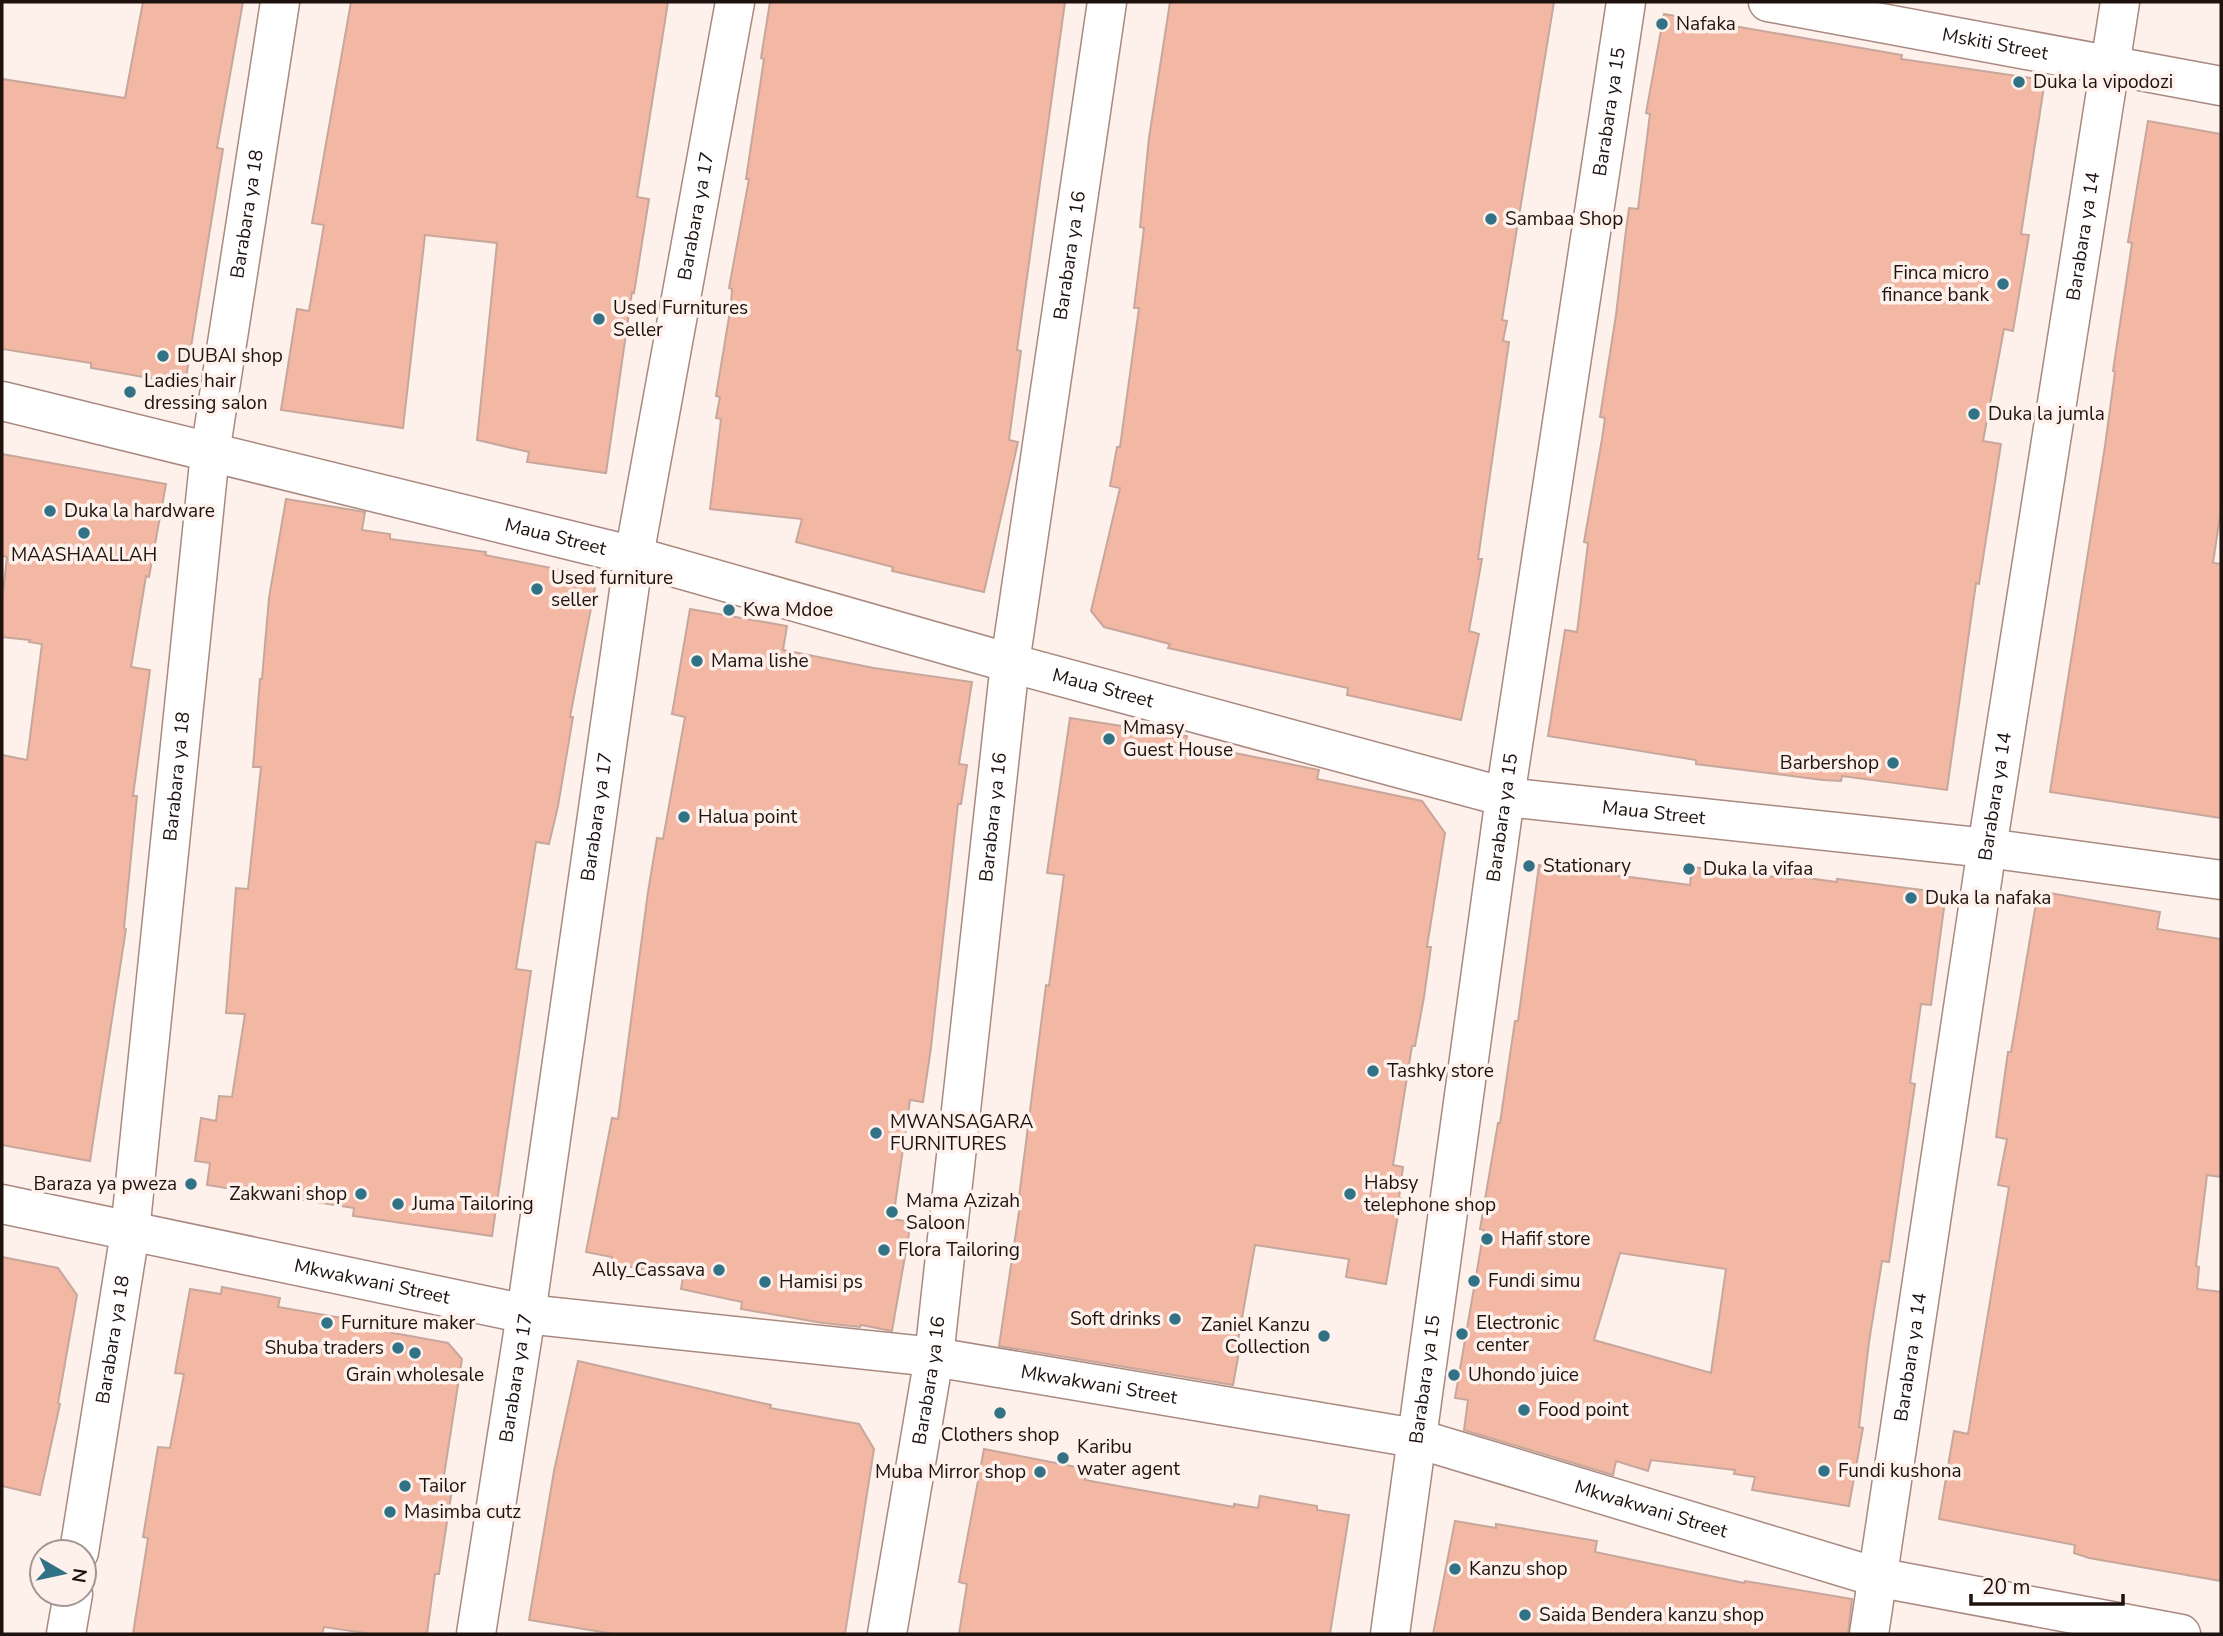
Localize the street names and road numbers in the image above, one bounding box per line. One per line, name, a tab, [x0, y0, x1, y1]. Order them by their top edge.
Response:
street label: Mskiti Street	[1940, 22, 2051, 67]
street label: Barabara ya 15	[1587, 46, 1632, 178]
street label: Barabara ya 18	[224, 148, 270, 280]
street label: Barabara ya 17	[672, 150, 720, 282]
street label: Barabara ya 14	[2060, 170, 2106, 303]
street label: Barabara ya 16	[1048, 189, 1092, 322]
street label: Maua Street	[502, 512, 609, 562]
street label: Maua Street	[1049, 662, 1157, 714]
street label: Barabara ya 18	[157, 710, 196, 842]
street label: Barabara ya 14	[1972, 730, 2018, 863]
street label: Barabara ya 17	[575, 751, 619, 883]
street label: Barabara ya 16	[973, 751, 1013, 883]
street label: Barabara ya 15	[1480, 751, 1524, 884]
street label: Maua Street	[1601, 794, 1707, 831]
street label: Mkwakwani Street	[292, 1253, 452, 1311]
street label: Barabara ya 18	[90, 1273, 136, 1406]
street label: Barabara ya 14	[1888, 1291, 1933, 1423]
street label: Barabara ya 17	[493, 1312, 539, 1444]
street label: Barabara ya 15	[1403, 1313, 1447, 1446]
street label: Barabara ya 16	[906, 1315, 951, 1447]
street label: Mkwakwani Street	[1019, 1359, 1180, 1411]
street label: Mkwakwani Street	[1571, 1474, 1731, 1545]

